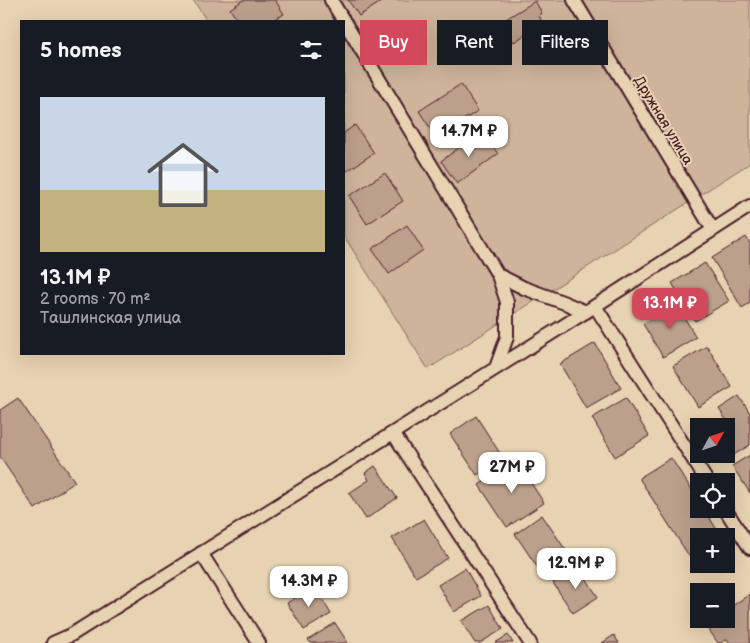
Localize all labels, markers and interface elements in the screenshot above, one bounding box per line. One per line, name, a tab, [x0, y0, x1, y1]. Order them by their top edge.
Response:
chip: Buy	[360, 20, 427, 65]
chip: Rent	[437, 20, 512, 65]
chip: Filters	[522, 20, 608, 65]
icon: filters	[297, 36, 325, 64]
text: 5 homes	[40, 38, 122, 63]
street label: Дружная улица	[630, 73, 697, 168]
pin: 14.7M ₽	[423, 116, 515, 158]
text: 14.7M ₽	[441, 122, 497, 141]
icon: home	[138, 130, 228, 220]
text: 13.1M ₽	[40, 265, 111, 290]
pin: 13.1M ₽	[624, 288, 716, 330]
text: 2 rooms · 70 m²	[40, 290, 150, 309]
text: 13.1M ₽	[643, 294, 697, 313]
text: Ташлинская улица	[40, 309, 181, 328]
north arrow	[690, 418, 735, 462]
map controls	[690, 418, 735, 628]
pin: 27M ₽	[477, 452, 547, 494]
text: 27M ₽	[489, 458, 535, 477]
button: locate	[690, 473, 735, 518]
button: +	[690, 528, 735, 573]
pin: 12.9M ₽	[530, 548, 622, 590]
text: 12.9M ₽	[548, 554, 604, 573]
pin: 14.3M ₽	[263, 566, 355, 608]
text: 14.3M ₽	[281, 572, 337, 591]
button: −	[690, 583, 735, 628]

